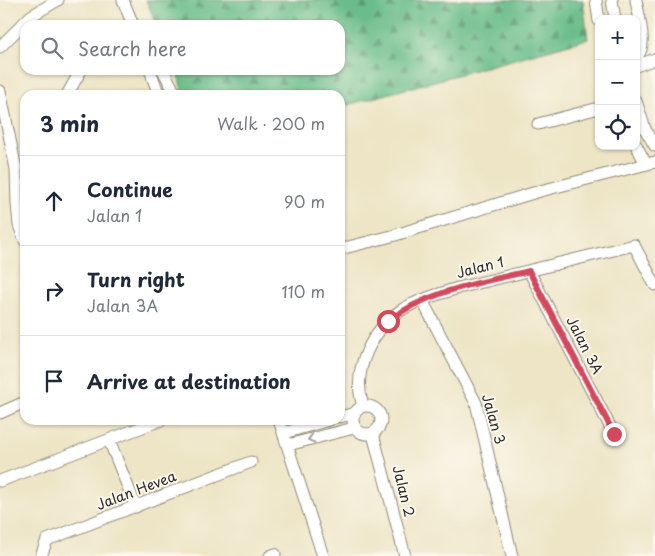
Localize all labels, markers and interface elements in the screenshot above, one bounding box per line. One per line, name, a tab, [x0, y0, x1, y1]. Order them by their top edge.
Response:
map controls	[595, 15, 640, 150]
button: +	[595, 15, 640, 60]
search box	[20, 20, 345, 75]
icon: search	[38, 34, 66, 62]
text: Search here	[78, 34, 187, 62]
button: −	[595, 60, 640, 105]
button: locate	[595, 105, 640, 150]
text: 3 min	[40, 107, 99, 139]
text: Walk · 200 m	[217, 111, 325, 135]
text: Continue	[87, 175, 173, 203]
icon: ahead	[40, 187, 68, 215]
text: 90 m	[284, 189, 325, 213]
text: Jalan 1	[87, 203, 142, 227]
street label: Jalan 1	[454, 251, 506, 283]
text: Turn right	[87, 265, 185, 293]
icon: right	[40, 277, 68, 305]
text: 110 m	[282, 279, 325, 303]
text: Jalan 3A	[87, 293, 158, 317]
route start	[377, 310, 400, 333]
street label: Jalan 3A	[562, 313, 608, 377]
icon: arrive	[40, 367, 68, 395]
text: Arrive at destination	[87, 367, 291, 395]
street label: Jalan 3	[477, 391, 511, 447]
route end	[603, 423, 626, 446]
one-way arrow	[306, 433, 315, 444]
street label: Jalan 2	[388, 463, 420, 519]
street label: Jalan Hevea	[93, 465, 179, 515]

